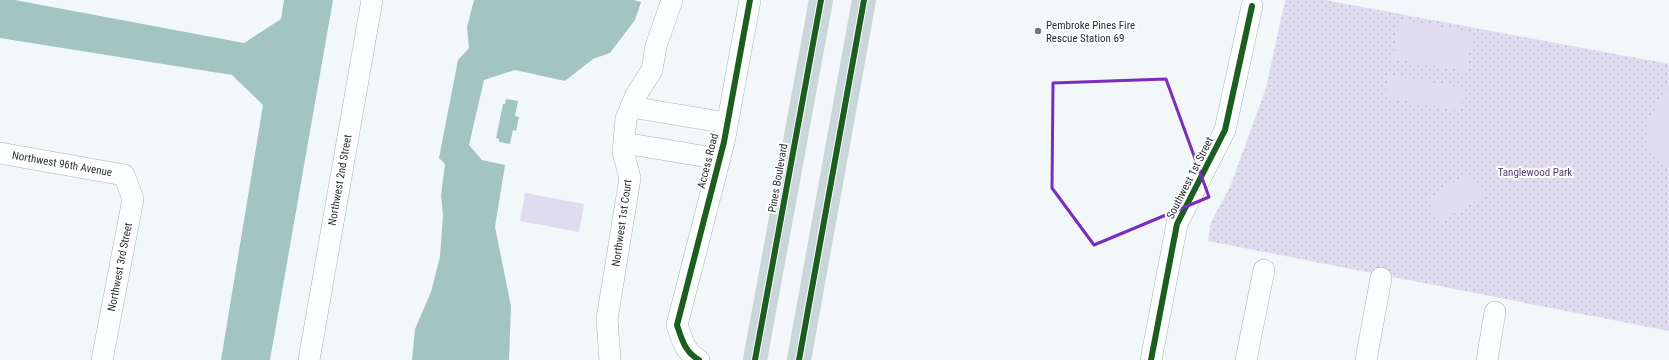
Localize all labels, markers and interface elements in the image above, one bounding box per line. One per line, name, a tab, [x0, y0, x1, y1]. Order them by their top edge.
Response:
place label: Pembroke Pines Fire Rescue Station 69	[1046, 19, 1135, 45]
marker: Pembroke Pines Fire Rescue Station 69	[1033, 26, 1043, 36]
street label: Access Road	[695, 132, 721, 190]
street label: Northwest 2nd Street	[326, 133, 354, 227]
street label: Southwest 1st Street	[1164, 135, 1216, 221]
street label: Pines Boulevard	[766, 143, 790, 213]
street label: Northwest 96th Avenue	[11, 149, 113, 179]
park label: Tanglewood Park	[1498, 166, 1572, 179]
street label: Northwest 1st Court	[609, 179, 635, 267]
street label: Northwest 3rd Street	[105, 222, 135, 312]

